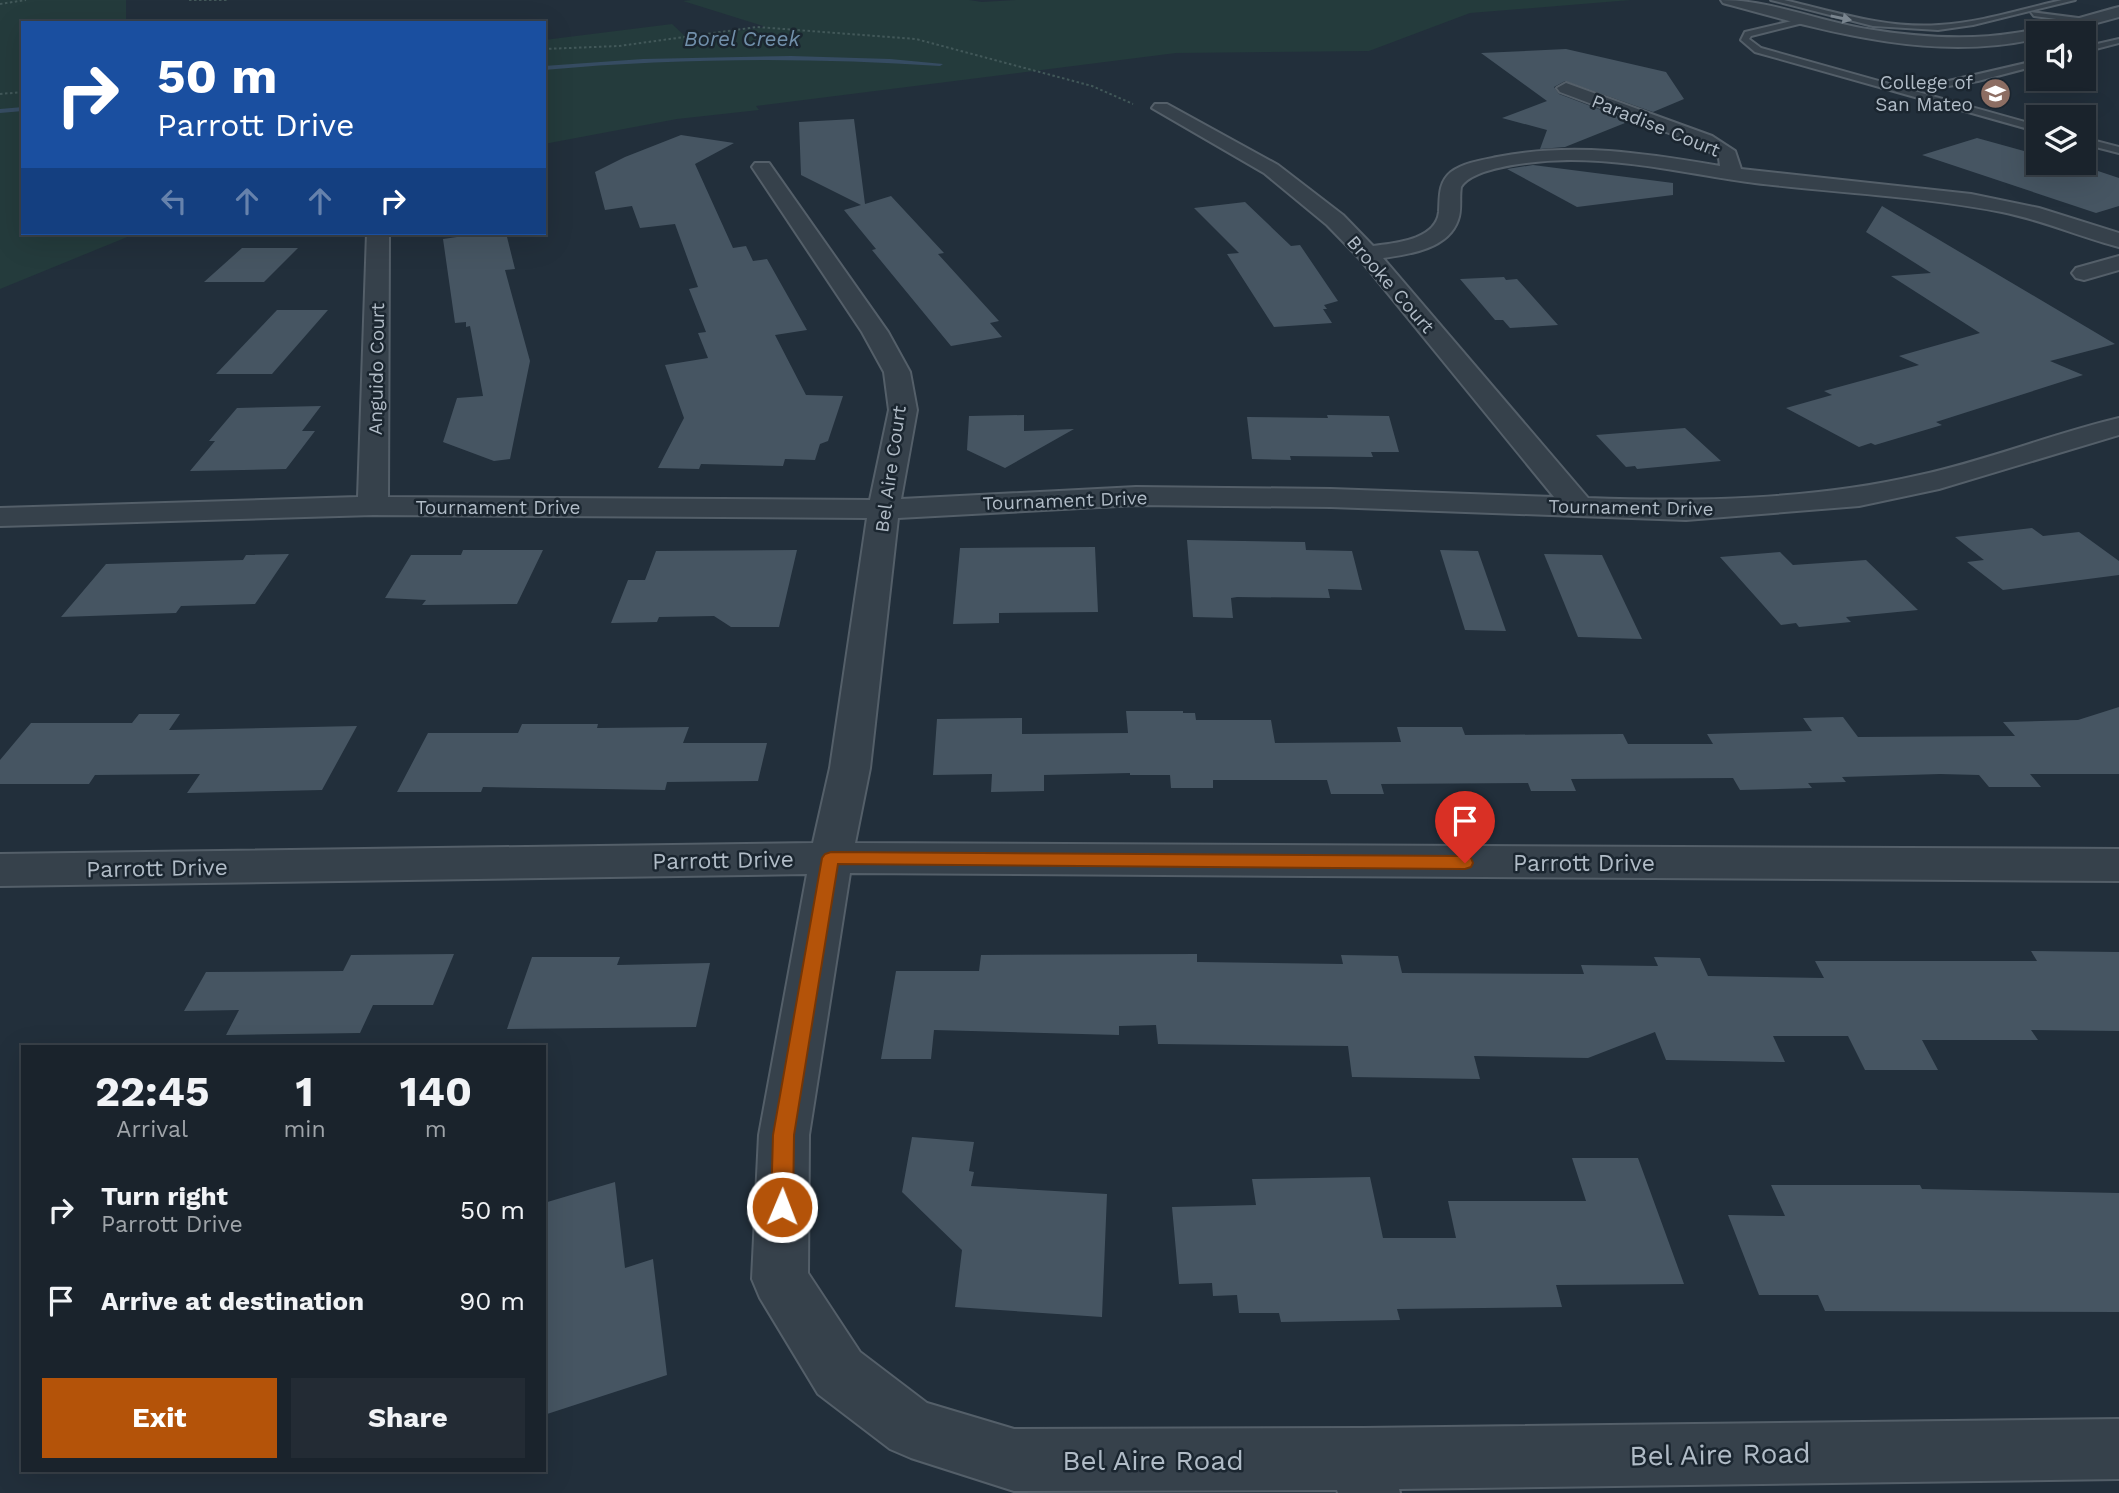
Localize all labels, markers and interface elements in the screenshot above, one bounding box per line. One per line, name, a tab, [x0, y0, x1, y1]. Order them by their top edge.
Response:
one-way arrow	[1830, 12, 1852, 23]
map controls	[2026, 21, 2096, 175]
button: sound	[2026, 21, 2096, 91]
water label: Borel Creek	[684, 26, 800, 51]
text: 50 m	[157, 47, 277, 105]
icon: right	[42, 49, 133, 140]
place label: College of San Mateo	[1875, 71, 1974, 116]
school or university icon: College of San Mateo	[1979, 76, 2013, 110]
street label: Paradise Court	[1588, 89, 1723, 162]
button: layers	[2026, 105, 2096, 175]
text: Parrott Drive	[157, 106, 354, 144]
icon: left	[155, 182, 193, 220]
icon: ahead	[228, 182, 266, 220]
icon: ahead	[301, 182, 339, 220]
icon: right	[374, 182, 412, 220]
street label: Brooke Court	[1342, 231, 1439, 338]
street label: Anguido Court	[364, 303, 389, 435]
street label: Bel Aire Court	[870, 404, 911, 534]
street label: Tournament Drive	[982, 486, 1148, 515]
street label: Tournament Drive	[1548, 495, 1714, 520]
street label: Tournament Drive	[415, 496, 581, 519]
pin	[1435, 791, 1495, 863]
icon: arrive	[1446, 802, 1484, 840]
street label: Parrott Drive	[652, 846, 794, 875]
street label: Parrott Drive	[1513, 850, 1655, 877]
street label: Parrott Drive	[86, 854, 228, 883]
text: 22:45	[95, 1067, 209, 1116]
text: 1	[295, 1067, 314, 1116]
text: 140	[400, 1067, 472, 1116]
text: Arrival	[116, 1116, 188, 1143]
text: min	[283, 1116, 326, 1143]
text: m	[425, 1116, 447, 1143]
position arrow	[745, 1170, 819, 1244]
text: Turn right	[101, 1181, 228, 1211]
icon: right	[42, 1191, 80, 1229]
text: 50 m	[460, 1195, 525, 1225]
text: Parrott Drive	[101, 1211, 243, 1238]
icon: arrive	[42, 1282, 80, 1320]
text: Arrive at destination	[101, 1286, 364, 1316]
text: 90 m	[459, 1286, 525, 1316]
button: Exit	[42, 1378, 277, 1458]
button: Share	[291, 1378, 525, 1458]
street label: Bel Aire Road	[1629, 1436, 1811, 1473]
street label: Bel Aire Road	[1062, 1444, 1244, 1477]

